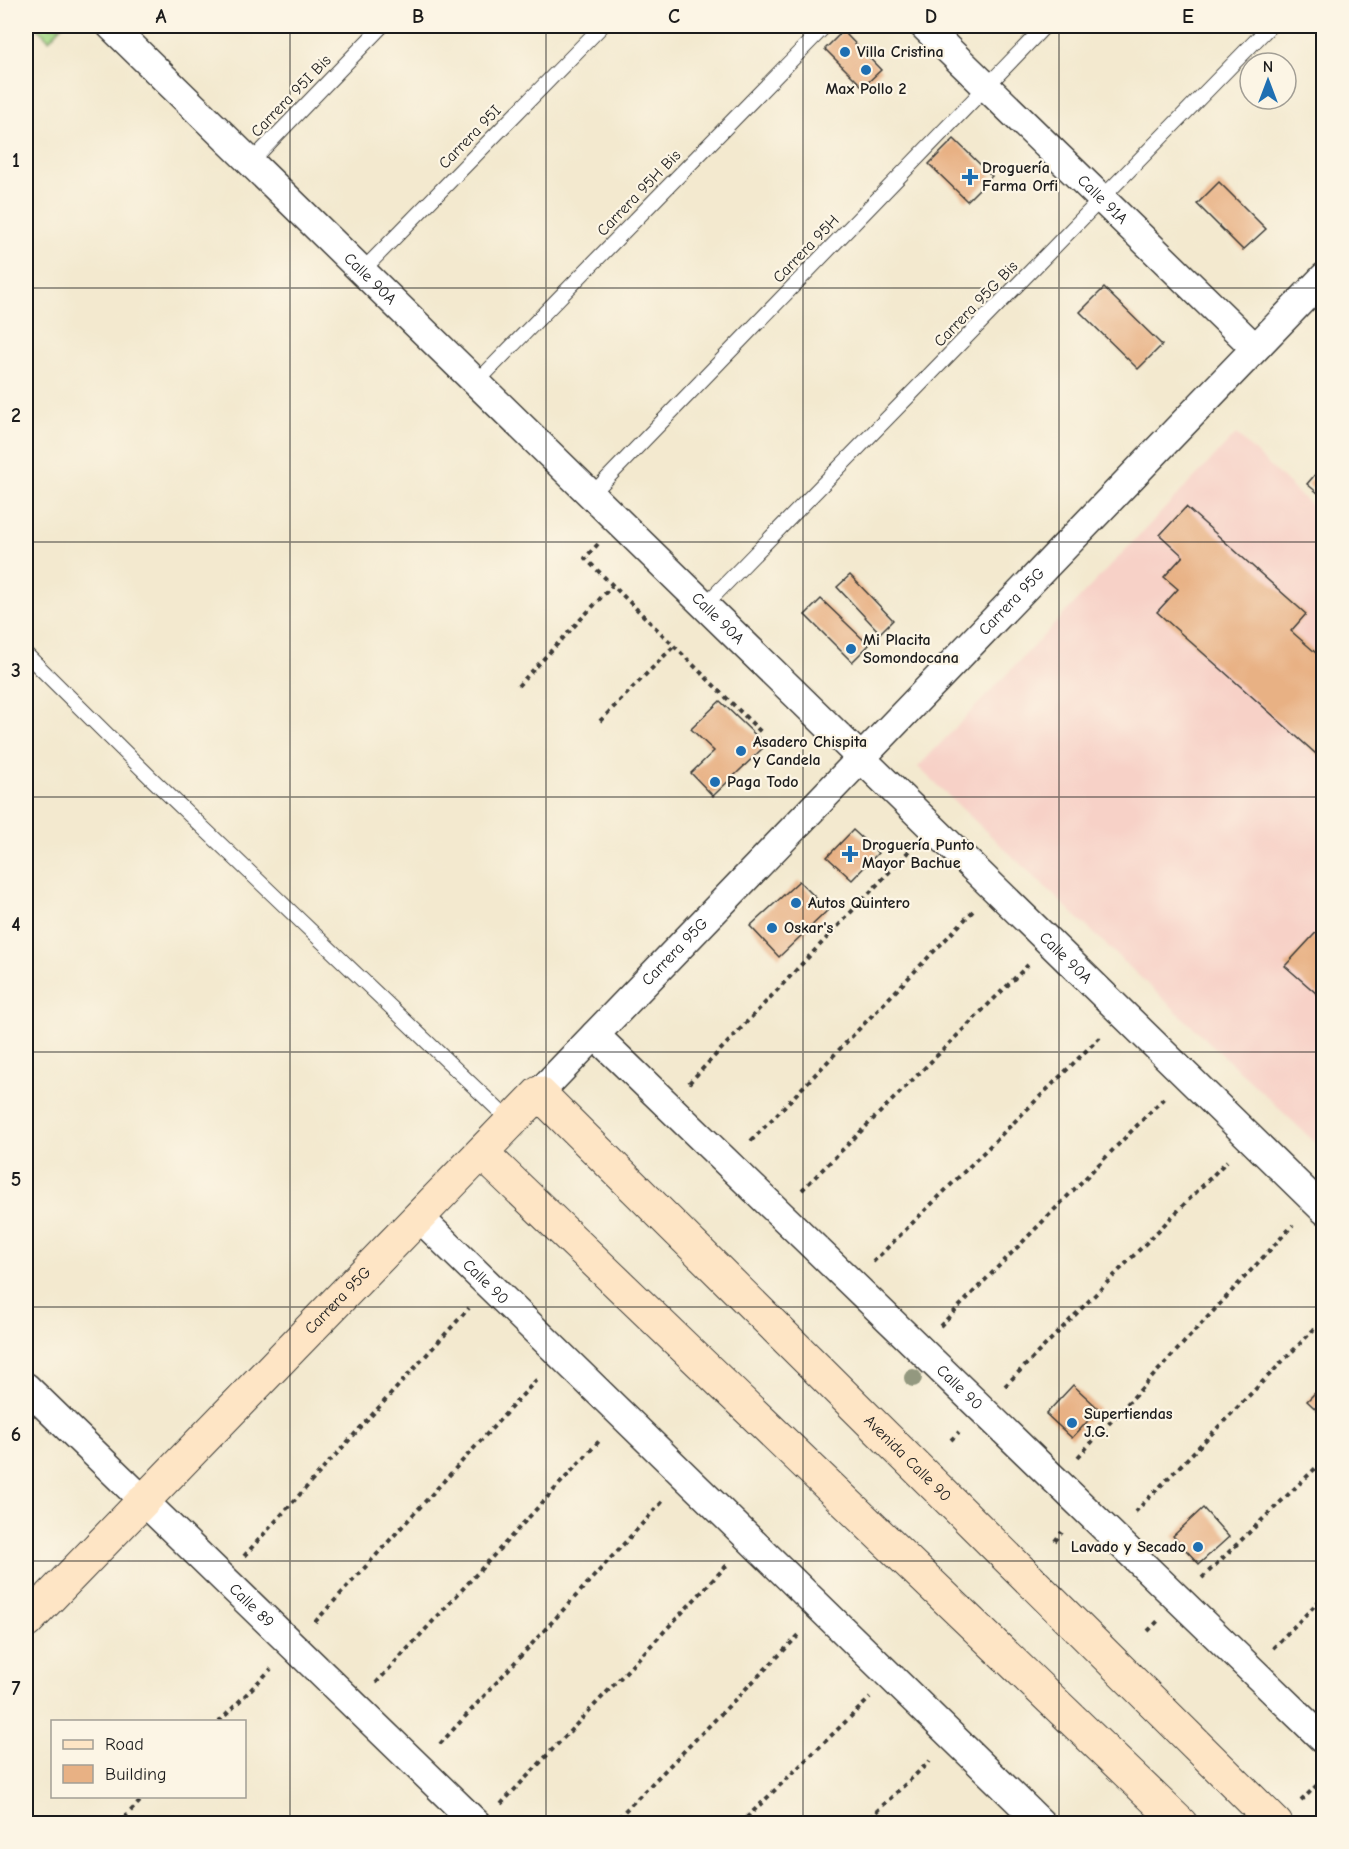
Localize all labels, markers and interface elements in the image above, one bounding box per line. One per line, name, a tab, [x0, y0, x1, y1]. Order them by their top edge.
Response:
text: A	[155, 5, 167, 28]
text: B	[412, 5, 424, 28]
text: C	[668, 5, 680, 28]
text: D	[925, 5, 937, 28]
text: E	[1182, 5, 1194, 28]
place label: Villa Cristina	[857, 43, 944, 61]
marker: Villa Cristina	[838, 45, 852, 59]
street label: Carrera 95I Bis	[247, 51, 335, 141]
north arrow	[1238, 51, 1298, 111]
text: N	[1263, 58, 1273, 76]
marker: Max Pollo 2	[859, 63, 873, 77]
place label: Max Pollo 2	[825, 80, 907, 98]
street label: Carrera 95I	[435, 101, 505, 173]
street label: Carrera 95H Bis	[593, 146, 685, 240]
text: 1	[12, 149, 20, 172]
place label: Droguería Farma Orfi	[982, 159, 1058, 195]
marker: Droguería Farma Orfi	[963, 170, 977, 184]
street label: Calle 91A	[1074, 171, 1131, 228]
street label: Carrera 95H	[769, 211, 843, 287]
street label: Calle 90A	[340, 249, 400, 308]
street label: Carrera 95G Bis	[931, 257, 1022, 351]
text: 2	[11, 404, 21, 427]
street label: Carrera 95G	[975, 564, 1048, 639]
street label: Calle 90A	[688, 589, 748, 648]
place label: Mi Placita Somondocana	[863, 631, 959, 667]
marker: Mi Placita Somondocana	[844, 642, 858, 656]
text: 3	[11, 659, 21, 682]
place label: Asadero Chispita y Candela	[753, 733, 867, 769]
marker: Asadero Chispita y Candela	[734, 744, 748, 758]
place label: Paga Todo	[727, 773, 799, 791]
marker: Paga Todo	[708, 775, 722, 789]
place label: Droguería Punto Mayor Bachue	[862, 836, 975, 872]
marker: Droguería Punto Mayor Bachue	[843, 847, 857, 861]
place label: Autos Quintero	[808, 894, 910, 912]
marker: Autos Quintero	[789, 896, 803, 910]
text: 4	[11, 913, 21, 936]
street label: Carrera 95G	[638, 914, 711, 989]
place label: Oskar's	[784, 919, 833, 937]
marker: Oskar's	[765, 921, 779, 935]
street label: Calle 90A	[1036, 928, 1096, 987]
text: 5	[11, 1168, 21, 1191]
street label: Calle 90	[459, 1256, 512, 1308]
street label: Carrera 95G	[301, 1263, 375, 1338]
street label: Calle 90	[933, 1361, 986, 1414]
place label: Supertiendas J.G.	[1084, 1405, 1173, 1441]
street label: Avenida Calle 90	[860, 1412, 955, 1505]
marker: Supertiendas J.G.	[1065, 1416, 1079, 1430]
text: 6	[11, 1423, 21, 1446]
place label: Lavado y Secado	[1071, 1538, 1186, 1556]
marker: Lavado y Secado	[1191, 1540, 1205, 1554]
street label: Calle 89	[225, 1580, 278, 1631]
text: 7	[12, 1677, 21, 1700]
legend	[51, 1720, 246, 1798]
text: Road	[105, 1734, 144, 1755]
text: Building	[105, 1764, 167, 1785]

